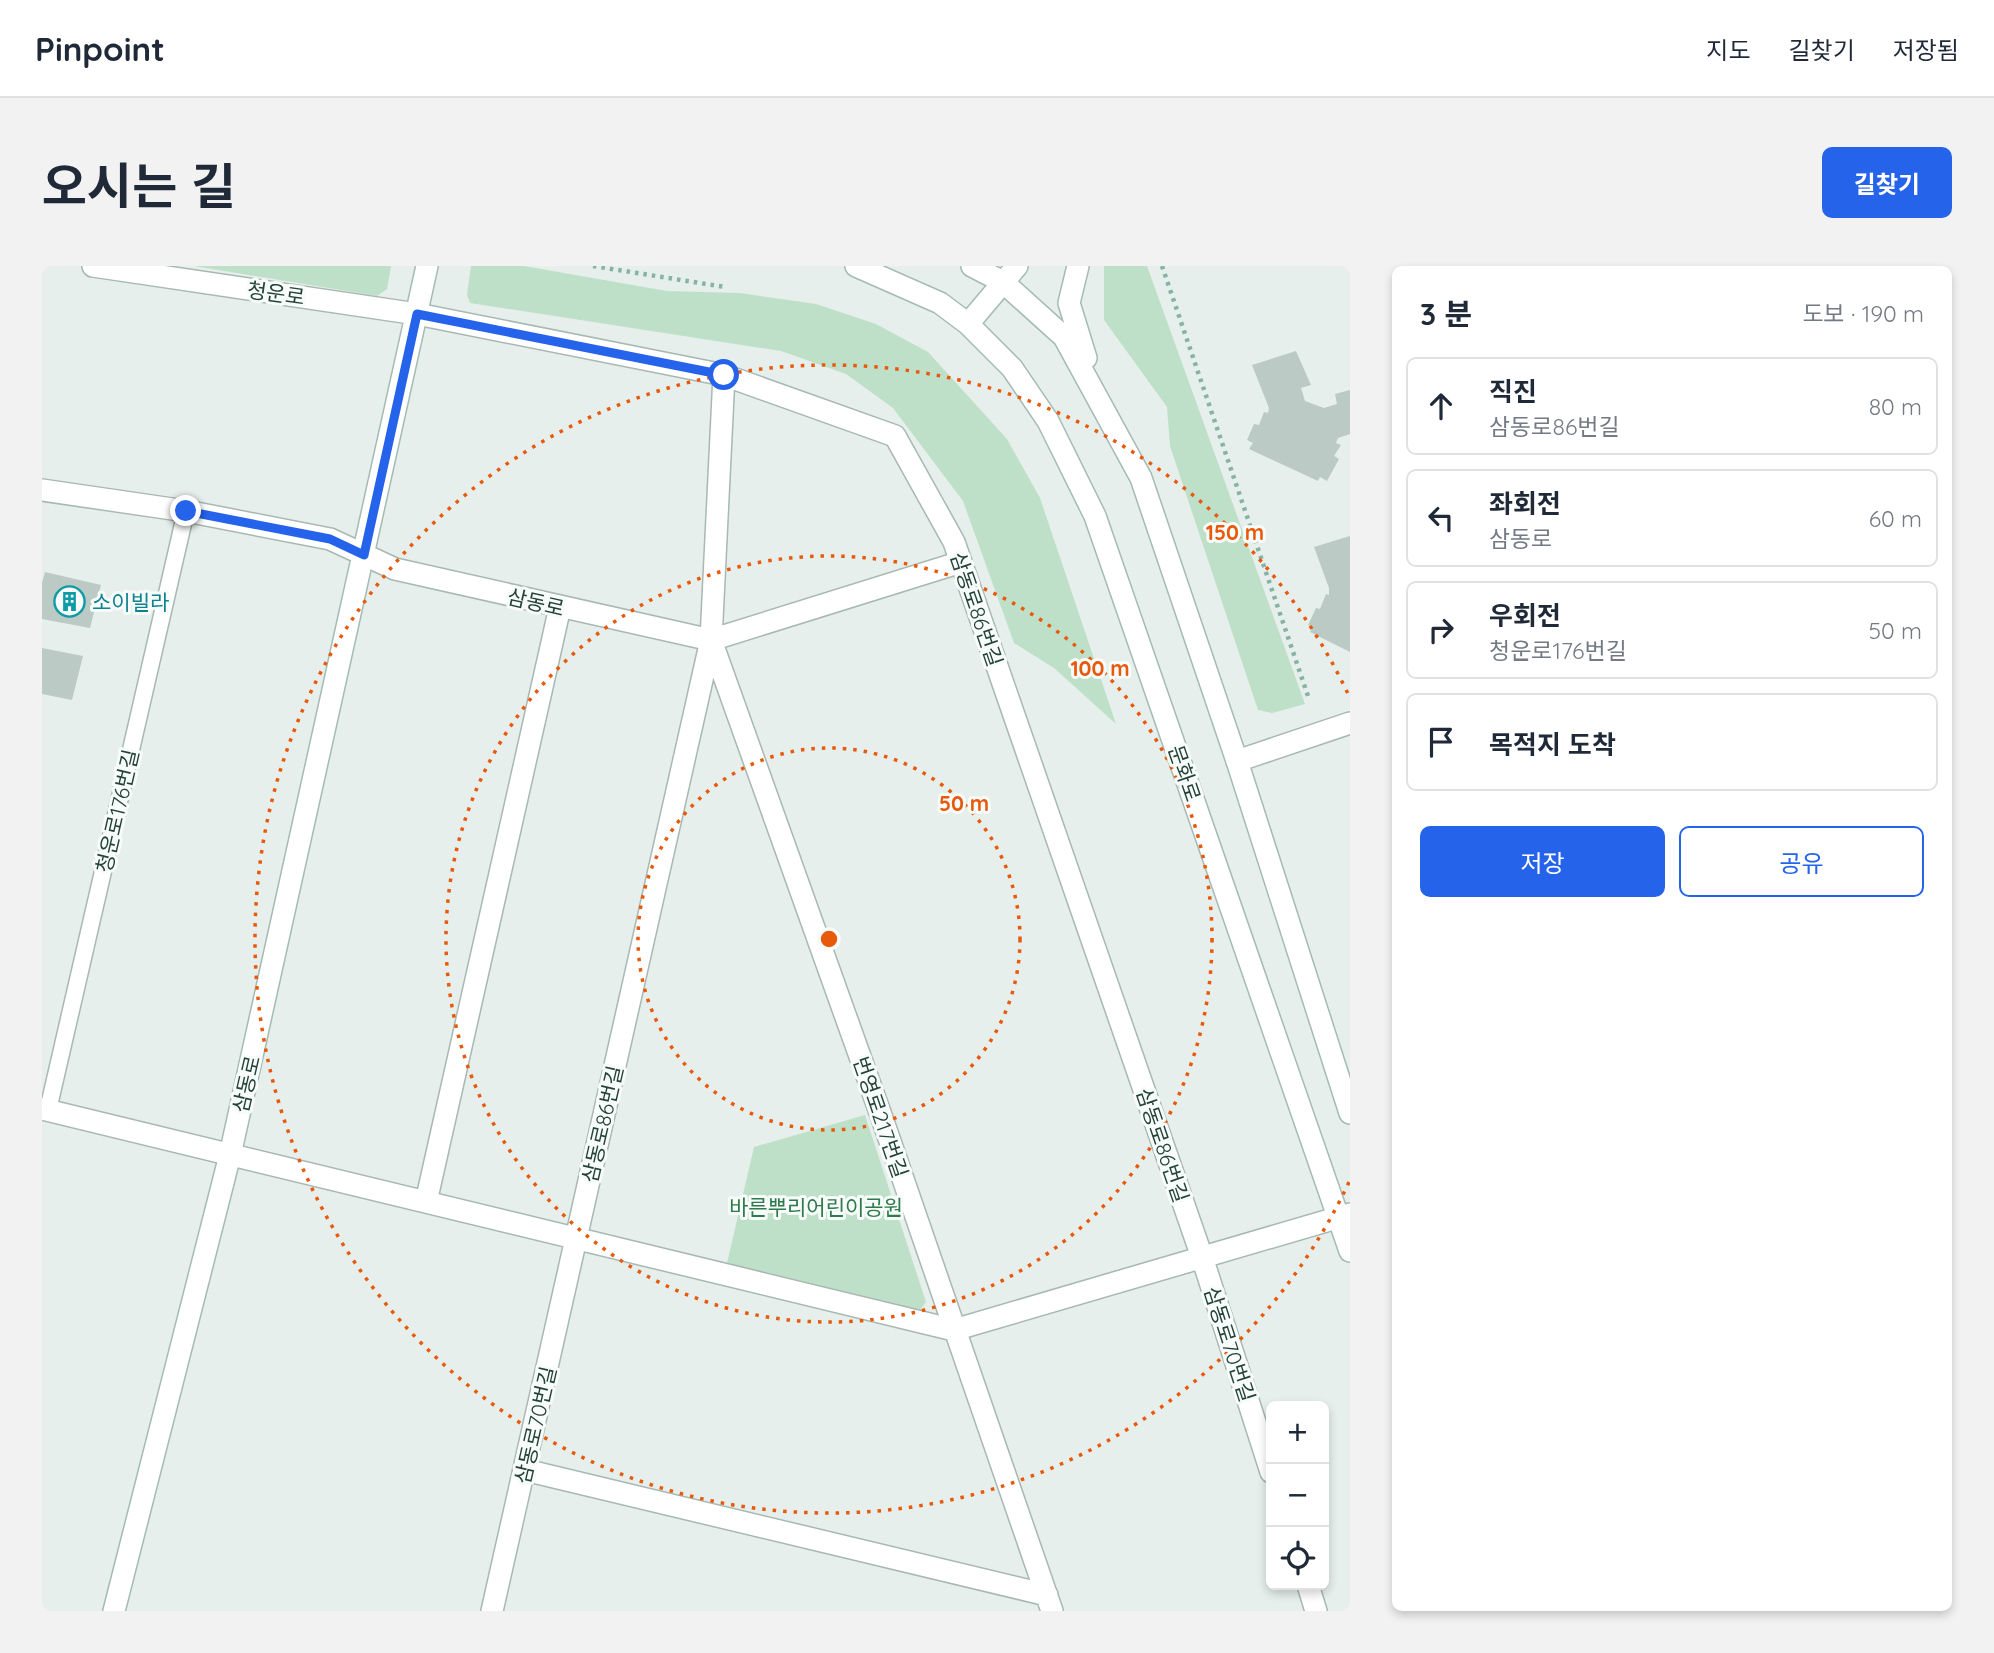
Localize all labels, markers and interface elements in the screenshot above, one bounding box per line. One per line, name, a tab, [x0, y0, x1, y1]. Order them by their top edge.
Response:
text: Pinpoint	[35, 28, 165, 69]
text: 지도	[1706, 35, 1751, 65]
text: 길찾기	[1789, 35, 1855, 65]
text: 저장됨	[1893, 35, 1959, 65]
button: 길찾기	[1822, 147, 1952, 218]
text: 오시는 길	[42, 155, 236, 216]
street label: 청운로	[245, 276, 307, 310]
text: 3 분	[1420, 295, 1472, 333]
text: 도보 · 190 m	[1802, 299, 1924, 328]
route start	[708, 359, 739, 390]
text: 직진	[1489, 375, 1537, 408]
icon: ahead	[1422, 387, 1460, 425]
text: 80 m	[1869, 392, 1922, 421]
text: 삼동로86번길	[1489, 412, 1620, 441]
text: 좌회전	[1489, 487, 1561, 520]
route end	[170, 495, 201, 526]
icon: left	[1422, 499, 1460, 537]
text: 60 m	[1869, 504, 1922, 533]
text: 150 m	[1206, 519, 1264, 545]
text: 삼동로	[1489, 524, 1552, 553]
street label: 삼동로86번길	[945, 548, 1009, 670]
street label: 삼동로	[505, 583, 567, 621]
building icon: 소이빌라	[52, 585, 86, 619]
place label: 소이빌라	[92, 589, 169, 615]
text: 우회전	[1489, 599, 1561, 632]
icon: right	[1422, 611, 1460, 649]
text: 50 m	[1869, 616, 1922, 645]
text: 청운로176번길	[1489, 636, 1627, 665]
text: 100 m	[1070, 655, 1130, 681]
icon: arrive	[1422, 723, 1460, 761]
text: 목적지 도착	[1489, 728, 1616, 761]
street label: 문화로	[1163, 741, 1207, 805]
street label: 청운로176번길	[90, 747, 144, 875]
text: 50 m	[939, 790, 989, 816]
button: 저장	[1420, 826, 1665, 897]
button: 공유	[1679, 826, 1924, 897]
centre of rings	[817, 927, 841, 951]
street label: 삼동로	[227, 1053, 265, 1115]
street label: 번영로217번길	[848, 1053, 914, 1181]
street label: 삼동로86번길	[576, 1063, 628, 1185]
street label: 삼동로86번길	[1131, 1084, 1195, 1206]
park label: 바른뿌리어린이공원	[729, 1194, 903, 1220]
street label: 삼동로70번길	[1199, 1283, 1261, 1405]
street label: 삼동로70번길	[509, 1364, 561, 1486]
map controls	[1266, 1401, 1329, 1590]
button: +	[1266, 1401, 1329, 1464]
button: −	[1266, 1464, 1329, 1527]
button: locate	[1266, 1527, 1329, 1590]

